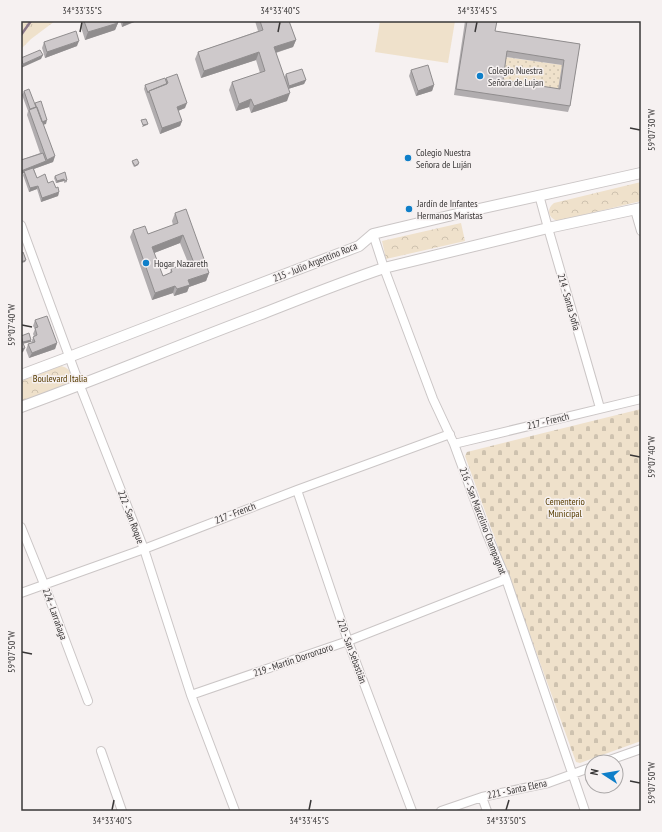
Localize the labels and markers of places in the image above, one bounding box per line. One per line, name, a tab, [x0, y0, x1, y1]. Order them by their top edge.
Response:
place label: Colegio Nuestra Señora de Lujan	[488, 64, 543, 89]
marker: Colegio Nuestra Señora de Lujan	[475, 71, 485, 81]
place label: Colegio Nuestra Señora de Luján	[416, 146, 471, 171]
marker: Colegio Nuestra Señora de Luján	[403, 153, 413, 163]
place label: Jardín de Infantes Hermanos Maristas	[416, 197, 483, 222]
marker: Jardín de Infantes Hermanos Maristas	[404, 204, 414, 214]
place label: Hogar Nazareth	[154, 257, 208, 270]
marker: Hogar Nazareth	[141, 258, 151, 268]

